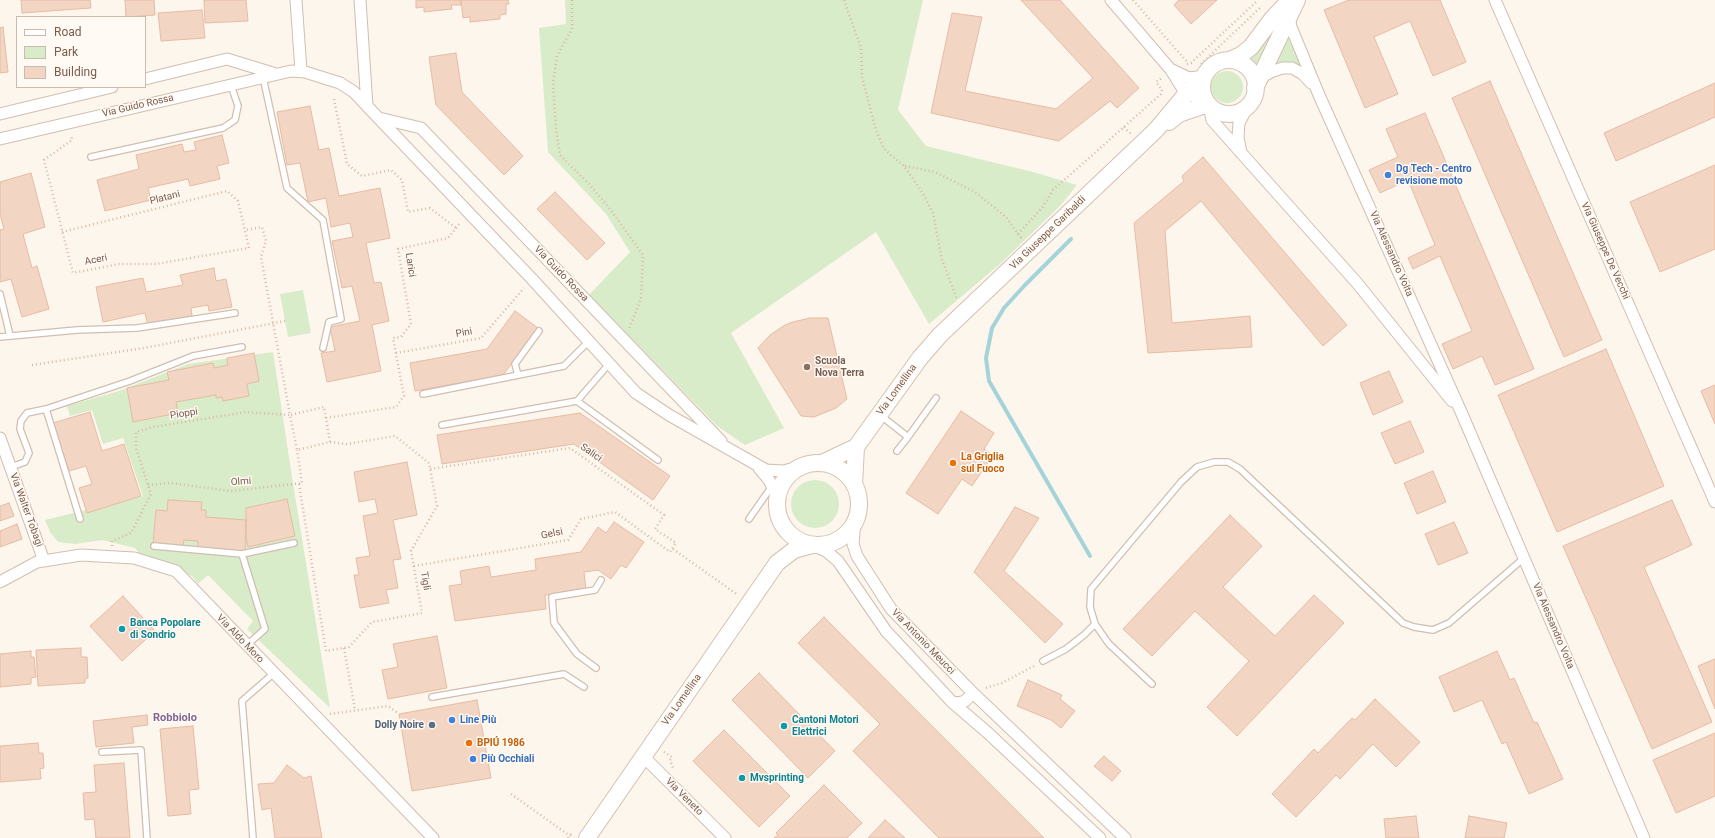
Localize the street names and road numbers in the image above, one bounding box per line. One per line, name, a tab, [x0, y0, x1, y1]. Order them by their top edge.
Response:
street label: Via Guido Rossa	[101, 92, 175, 120]
street label: Platani	[149, 188, 181, 208]
street label: Via Giuseppe Garibaldi	[1008, 194, 1088, 272]
street label: Via Giuseppe De Vecchi	[1578, 201, 1632, 301]
street label: Via Alessandro Volta	[1367, 209, 1415, 299]
street label: Via Guido Rossa	[531, 244, 591, 304]
street label: Aceri	[84, 252, 108, 268]
street label: Larici	[402, 252, 418, 278]
street label: Pini	[455, 326, 473, 340]
street label: Via Lomellina	[874, 362, 920, 418]
street label: Pioppi	[169, 406, 199, 422]
street label: Salici	[578, 441, 604, 465]
street label: Via Walter Tobagi	[7, 471, 45, 549]
street label: Olmi	[230, 475, 252, 489]
street label: Gelsi	[540, 526, 564, 542]
street label: Tigli	[418, 571, 432, 591]
street label: Via Alessandro Volta	[1529, 581, 1577, 671]
street label: Via Antonio Meucci	[889, 607, 957, 677]
street label: Via Aldo Moro	[214, 612, 266, 666]
street label: Via Lomellina	[660, 672, 704, 728]
street label: Via Veneto	[663, 776, 705, 818]

